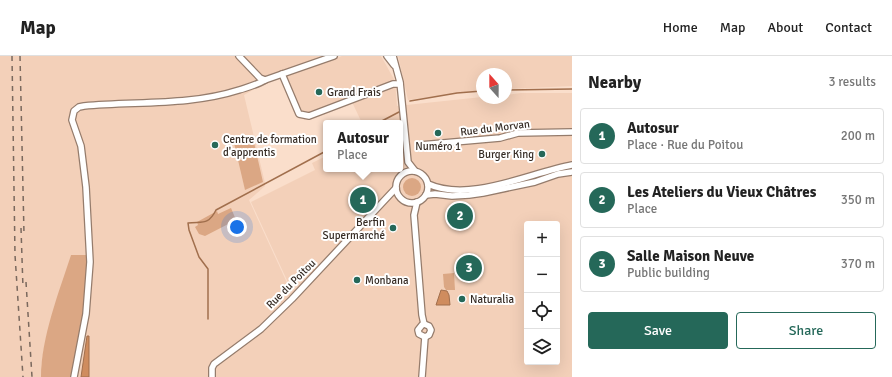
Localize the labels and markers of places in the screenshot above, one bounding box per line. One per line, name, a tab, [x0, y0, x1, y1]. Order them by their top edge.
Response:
place label: Grand Frais	[327, 86, 381, 99]
marker: Grand Frais	[314, 87, 324, 97]
marker: Numéro 1	[433, 128, 443, 138]
place label: Centre de formation d'apprentis	[223, 133, 317, 159]
marker: Centre de formation d'apprentis	[210, 140, 220, 150]
place label: Numéro 1	[415, 140, 461, 153]
place label: Burger King	[478, 148, 534, 161]
marker: Burger King	[537, 149, 547, 159]
pin: 1	[350, 185, 376, 215]
pin: 2	[447, 201, 473, 231]
place label: Berfin Supermarché	[323, 216, 385, 242]
marker: Berfin Supermarché	[388, 223, 398, 233]
pin: 3	[456, 253, 482, 283]
place label: Monbana	[365, 274, 409, 287]
marker: Monbana	[352, 275, 362, 285]
place label: Naturalia	[470, 293, 515, 306]
marker: Naturalia	[457, 294, 467, 304]

